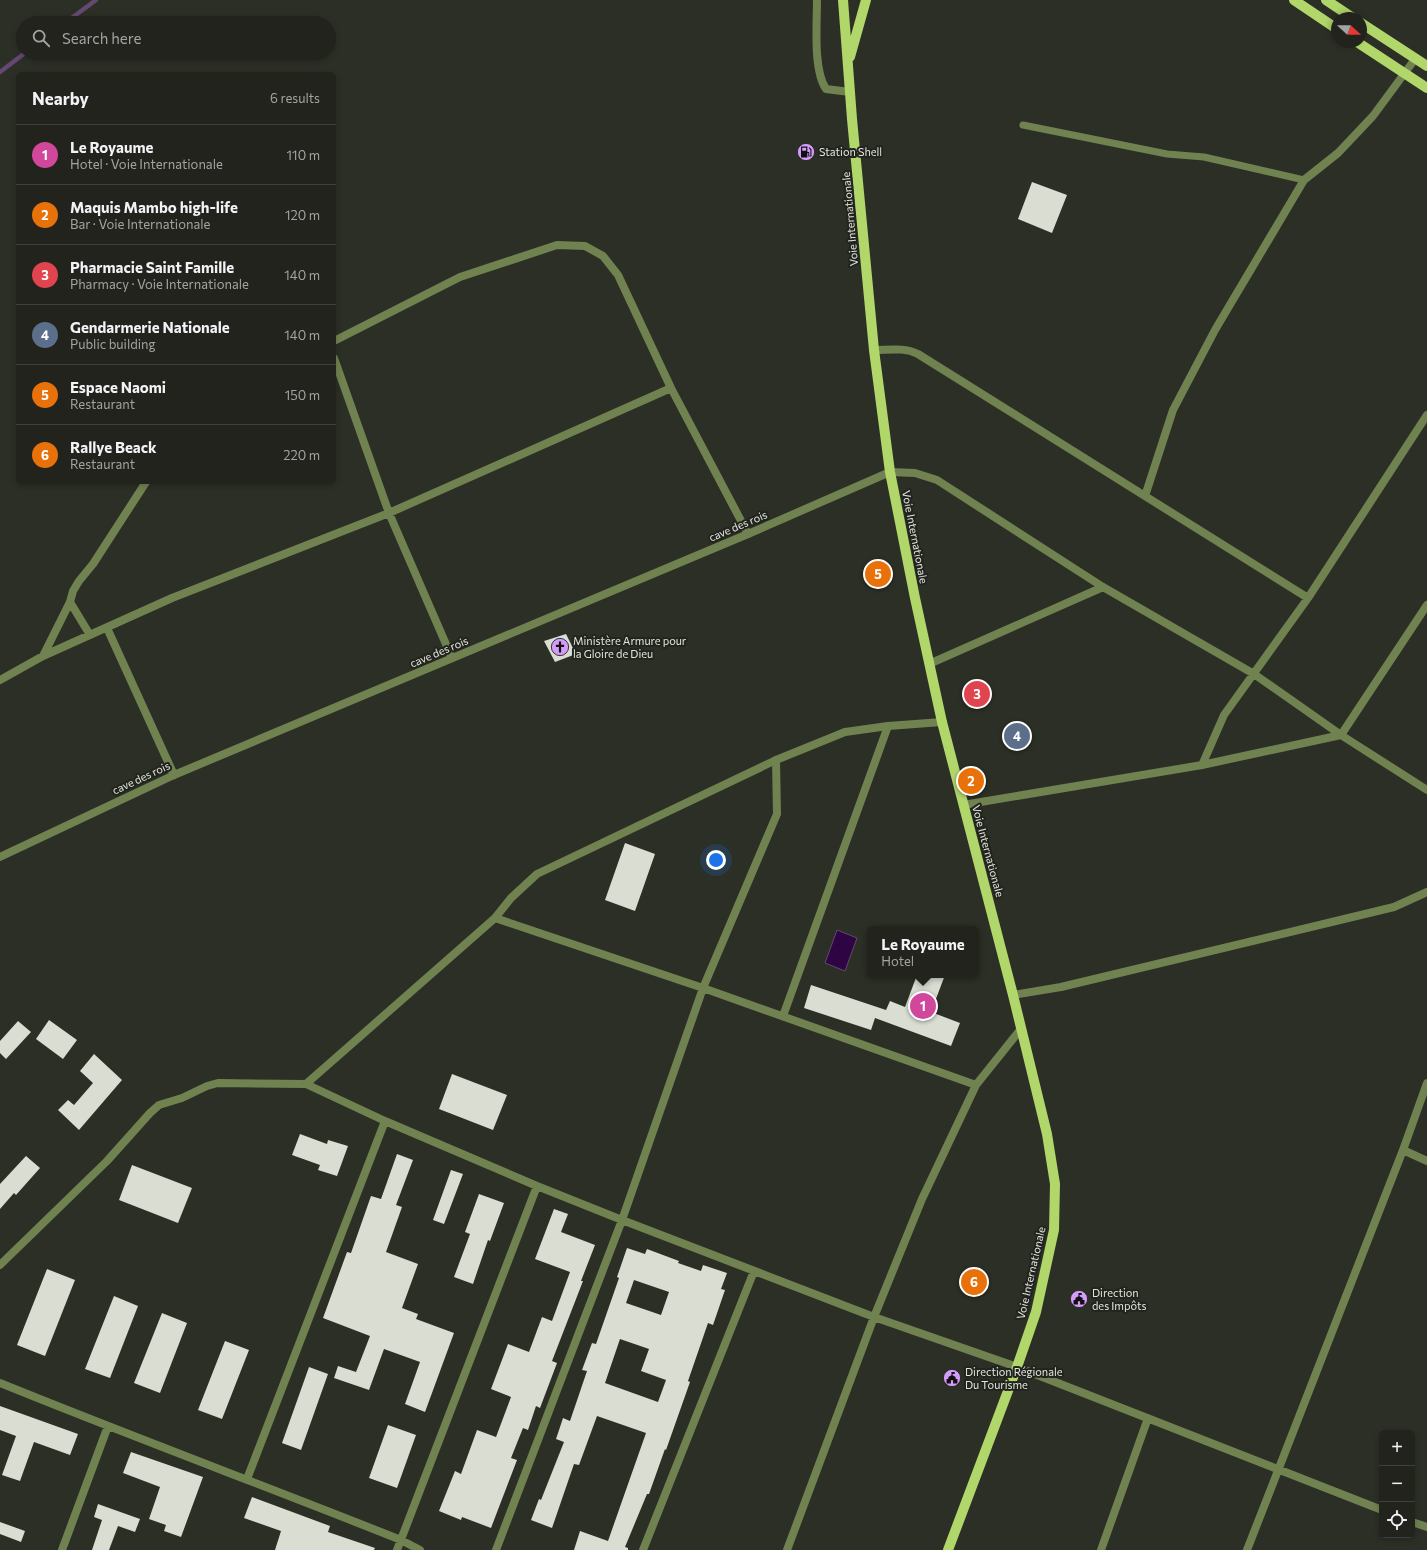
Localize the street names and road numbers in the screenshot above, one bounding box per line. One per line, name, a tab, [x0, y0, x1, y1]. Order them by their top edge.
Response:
street label: Voie Internationale	[839, 171, 860, 267]
street label: Voie Internationale	[900, 489, 931, 585]
street label: cave des rois	[707, 507, 769, 544]
street label: cave des rois	[408, 633, 470, 670]
street label: cave des rois	[110, 758, 172, 797]
street label: Voie Internationale	[970, 803, 1007, 898]
street label: Voie Internationale	[1014, 1225, 1048, 1320]

